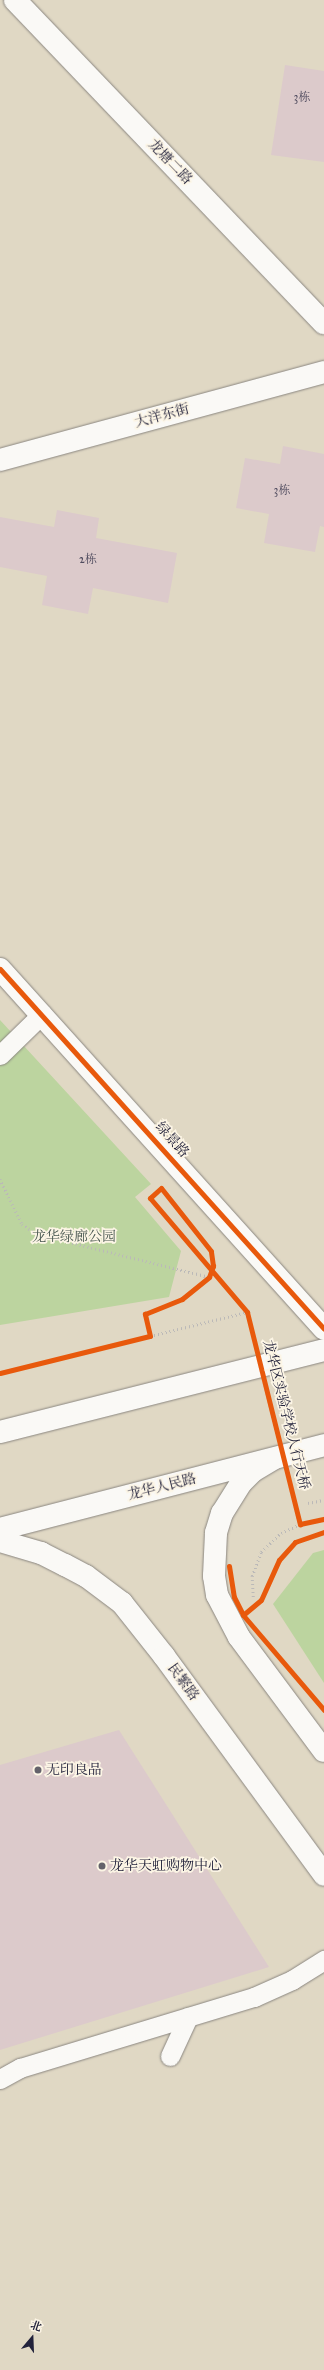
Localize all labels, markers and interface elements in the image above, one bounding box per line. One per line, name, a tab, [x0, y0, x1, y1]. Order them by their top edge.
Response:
house number: 3栋	[294, 91, 310, 105]
street label: 龙塘二路	[145, 136, 195, 188]
street label: 大洋东街	[133, 401, 191, 431]
house number: 3栋	[274, 484, 290, 498]
house number: 2栋	[79, 553, 97, 567]
street label: 绿景路	[152, 1119, 192, 1161]
park label: 龙华绿廊公园	[32, 1229, 116, 1245]
street label: 龙华区实验学校人行天桥	[259, 1338, 313, 1492]
street label: 龙华人民路	[126, 1470, 198, 1504]
street label: 民繁路	[164, 1660, 202, 1704]
place label: 无印良品	[46, 1762, 102, 1778]
marker: 无印良品	[33, 1765, 43, 1775]
place label: 龙华天虹购物中心	[110, 1858, 222, 1874]
marker: 龙华天虹购物中心	[97, 1861, 107, 1871]
north arrow	[12, 2318, 52, 2358]
text: 北	[29, 2318, 43, 2334]

